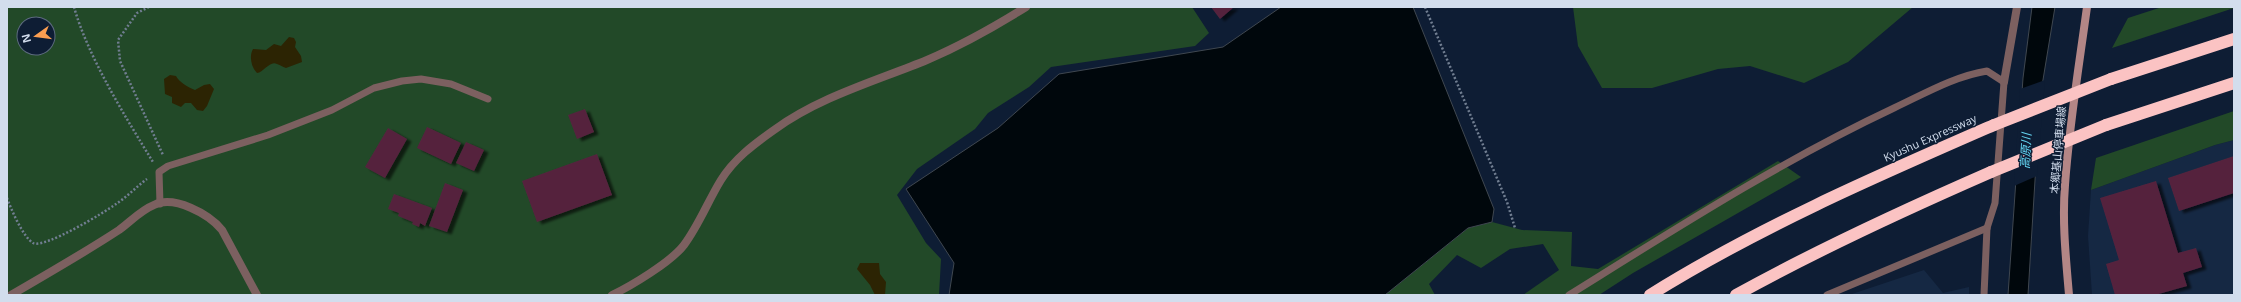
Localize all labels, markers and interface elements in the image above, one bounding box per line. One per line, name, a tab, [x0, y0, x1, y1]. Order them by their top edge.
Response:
north arrow	[16, 16, 56, 56]
text: N	[17, 32, 34, 45]
street label: 本郷基山停車場線	[2046, 105, 2069, 194]
street label: Kyushu Expressway	[1881, 110, 1979, 165]
water label: 高原川	[2016, 131, 2035, 169]

